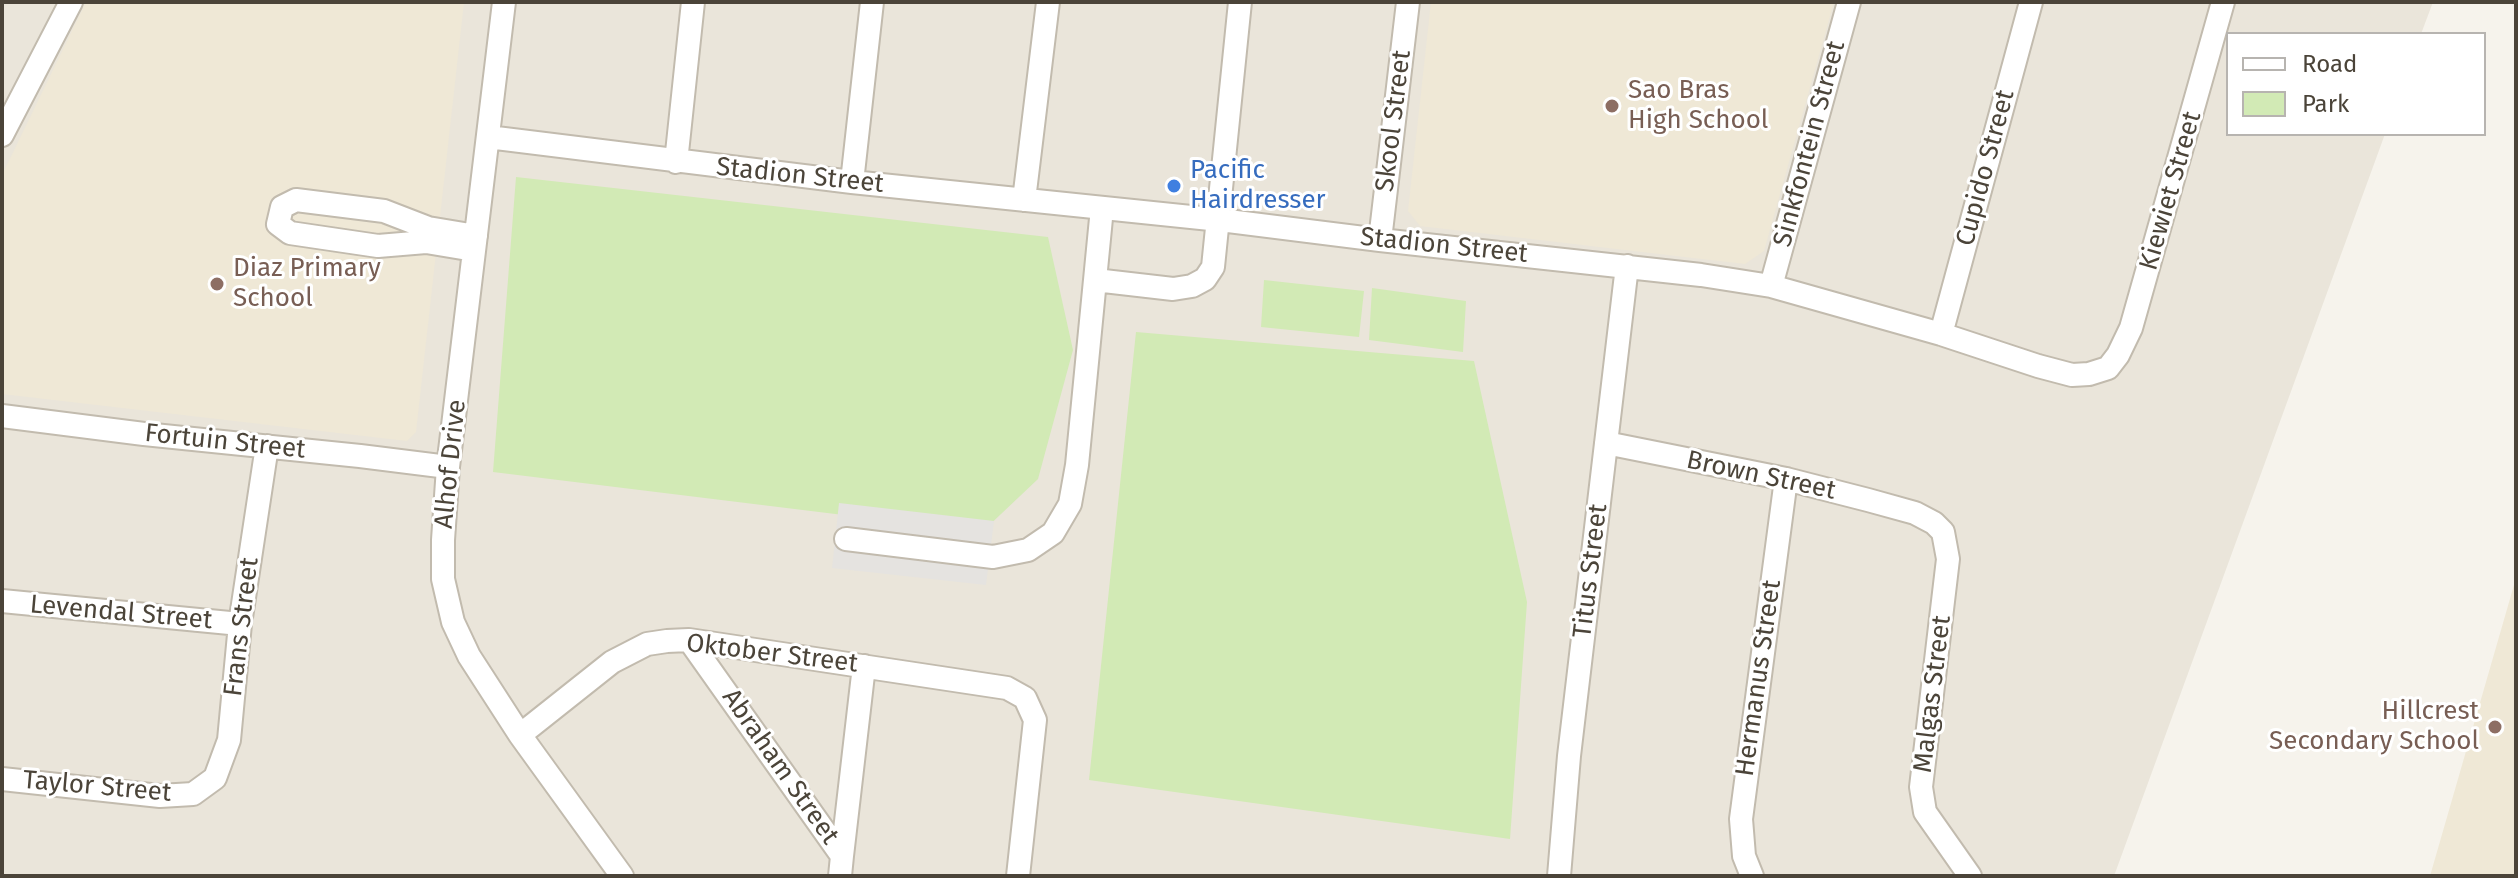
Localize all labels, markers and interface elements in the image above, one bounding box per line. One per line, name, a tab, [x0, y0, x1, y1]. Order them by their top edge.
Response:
legend	[2226, 32, 2486, 136]
street label: Sinkfontein Street	[1767, 38, 1853, 250]
street label: Skool Street	[1370, 48, 1418, 194]
text: Road	[2302, 50, 2357, 78]
place label: Sao Bras High School	[1628, 75, 1768, 136]
street label: Cupido Street	[1950, 87, 2022, 249]
text: Park	[2302, 90, 2349, 118]
marker: Sao Bras High School	[1603, 97, 1621, 115]
street label: Kiewiet Street	[2133, 108, 2209, 274]
street label: Stadion Street	[715, 152, 885, 200]
place label: Pacific Hairdresser	[1190, 155, 1326, 216]
marker: Pacific Hairdresser	[1165, 177, 1183, 195]
street label: Stadion Street	[1359, 222, 1529, 270]
place label: Diaz Primary School	[233, 253, 381, 314]
marker: Diaz Primary School	[208, 275, 226, 293]
street label: Alhof Drive	[429, 398, 473, 530]
street label: Fortuin Street	[143, 418, 307, 466]
street label: Brown Street	[1684, 445, 1838, 507]
street label: Titus Street	[1567, 502, 1615, 640]
street label: Frans Street	[218, 556, 266, 698]
street label: Hermanus Street	[1730, 578, 1788, 778]
street label: Levendal Street	[29, 589, 213, 637]
street label: Malgas Street	[1908, 614, 1958, 774]
street label: Oktober Street	[684, 628, 860, 680]
street label: Abraham Street	[715, 683, 845, 851]
place label: Hillcrest Secondary School	[2269, 696, 2479, 758]
marker: Hillcrest Secondary School	[2486, 718, 2504, 736]
street label: Taylor Street	[22, 765, 172, 809]

